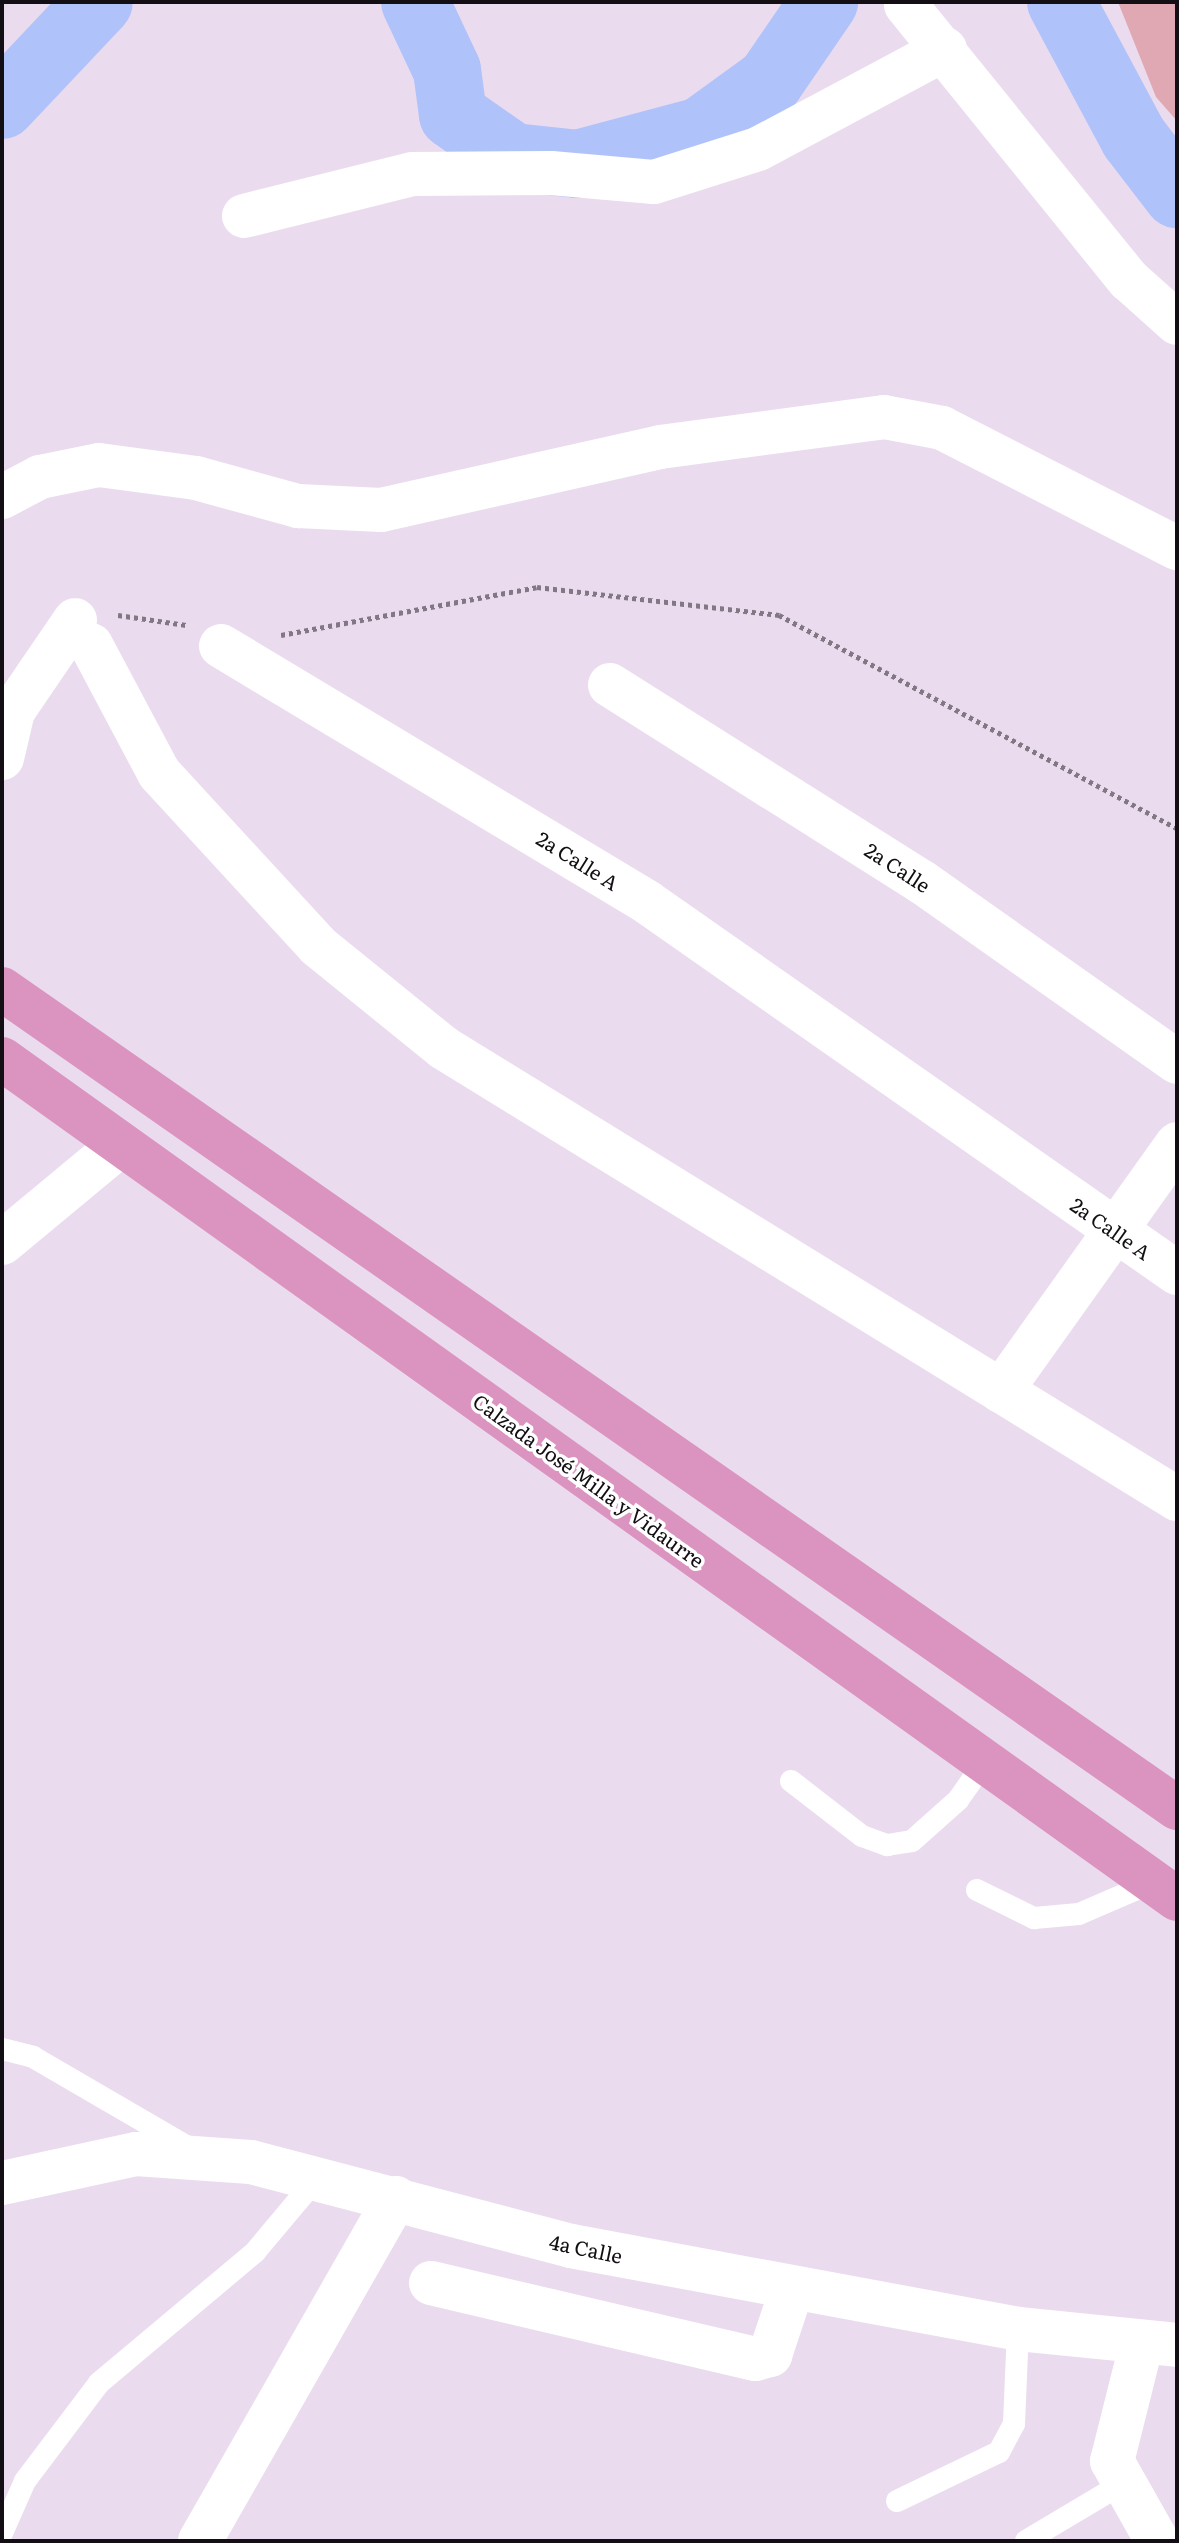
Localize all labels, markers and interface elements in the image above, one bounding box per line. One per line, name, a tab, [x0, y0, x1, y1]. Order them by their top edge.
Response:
street label: 2a Calle A	[533, 826, 623, 894]
street label: 2a Calle	[861, 837, 935, 897]
street label: 2a Calle A	[1067, 1192, 1155, 1264]
street label: Calzada José Milla y Vidaurre	[469, 1388, 709, 1572]
street label: 4a Calle	[547, 2229, 625, 2267]

